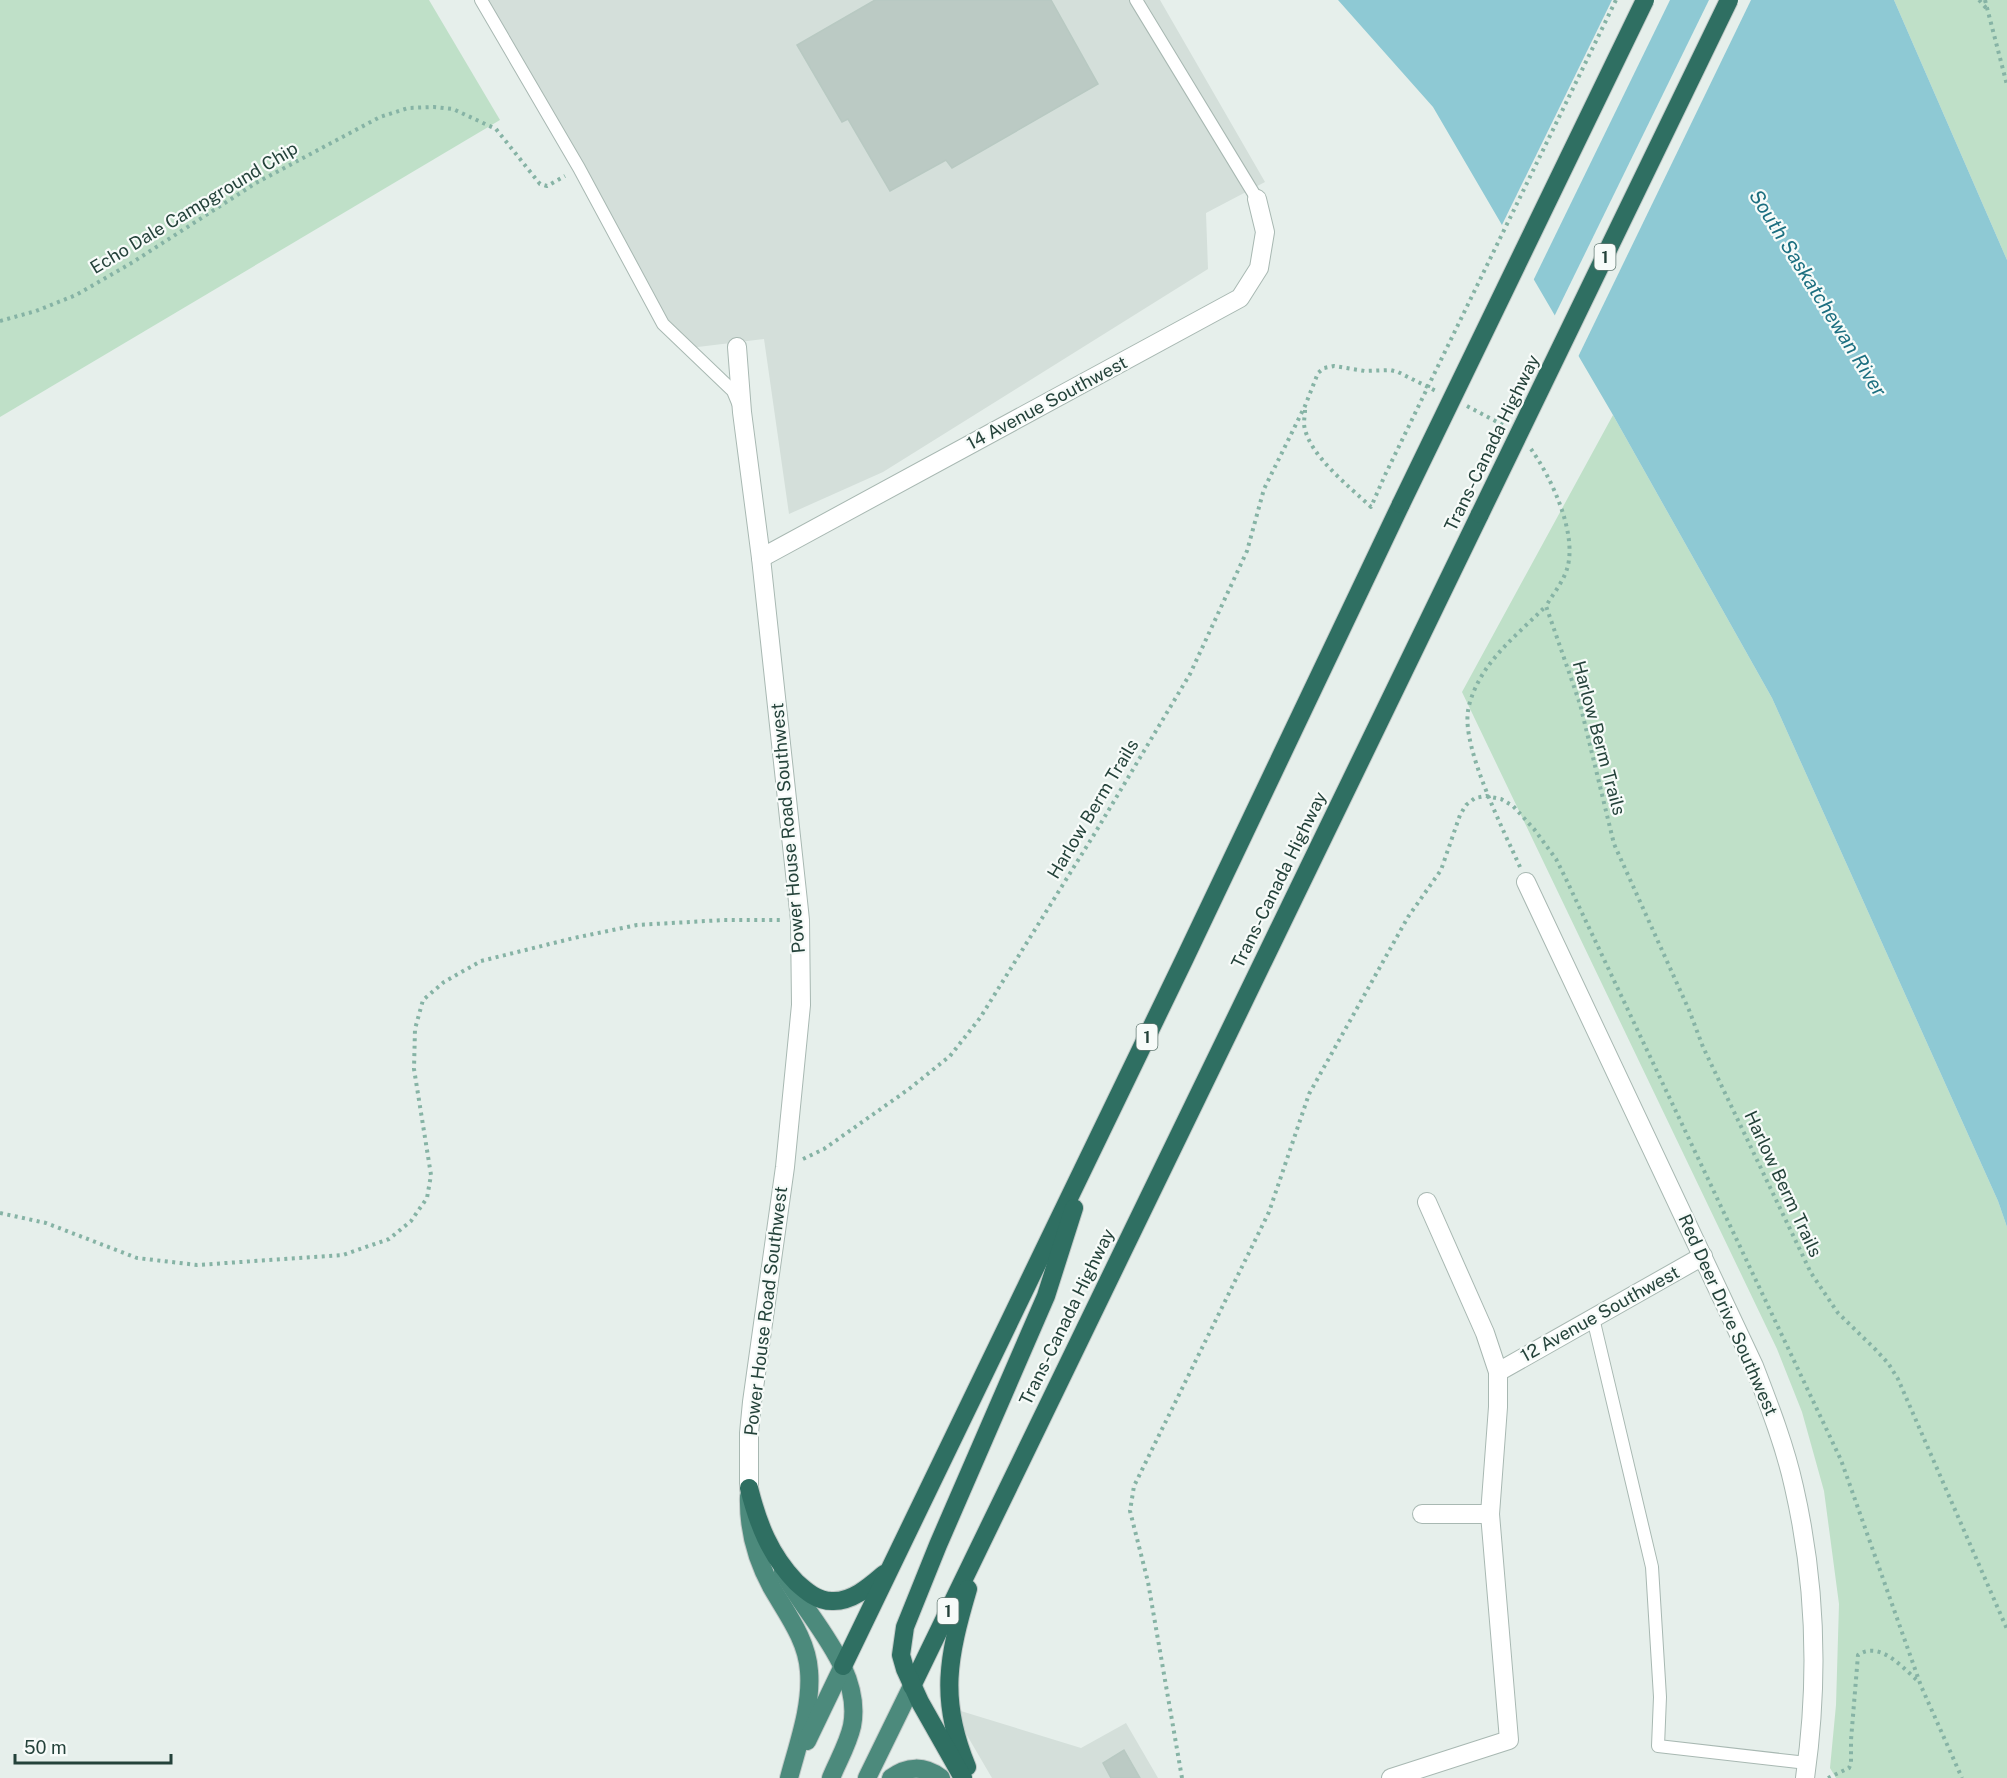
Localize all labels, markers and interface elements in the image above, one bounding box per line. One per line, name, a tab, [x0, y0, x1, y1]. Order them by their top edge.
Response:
street label: Echo Dale Campground Chip	[86, 137, 301, 278]
water label: South Saskatchewan River	[1744, 185, 1892, 401]
road number: 1	[1594, 244, 1616, 270]
street label: 14 Avenue Southwest	[963, 351, 1131, 454]
street label: Trans-Canada Highway	[1440, 351, 1544, 534]
street label: Harlow Berm Trails	[1569, 658, 1630, 817]
street label: Power House Road Southwest	[766, 702, 809, 954]
street label: Harlow Berm Trails	[1043, 735, 1143, 882]
street label: Trans-Canada Highway	[1227, 788, 1331, 971]
road number: 1	[1136, 1024, 1158, 1050]
street label: Harlow Berm Trails	[1740, 1107, 1827, 1260]
street label: Power House Road Southwest	[740, 1185, 791, 1437]
street label: Red Deer Drive Southwest	[1674, 1211, 1782, 1419]
street label: Trans-Canada Highway	[1015, 1225, 1119, 1408]
street label: 12 Avenue Southwest	[1517, 1261, 1683, 1366]
road number: 1	[938, 1598, 958, 1624]
scale bar	[15, 1727, 171, 1765]
text: 50 m	[24, 1737, 67, 1758]

